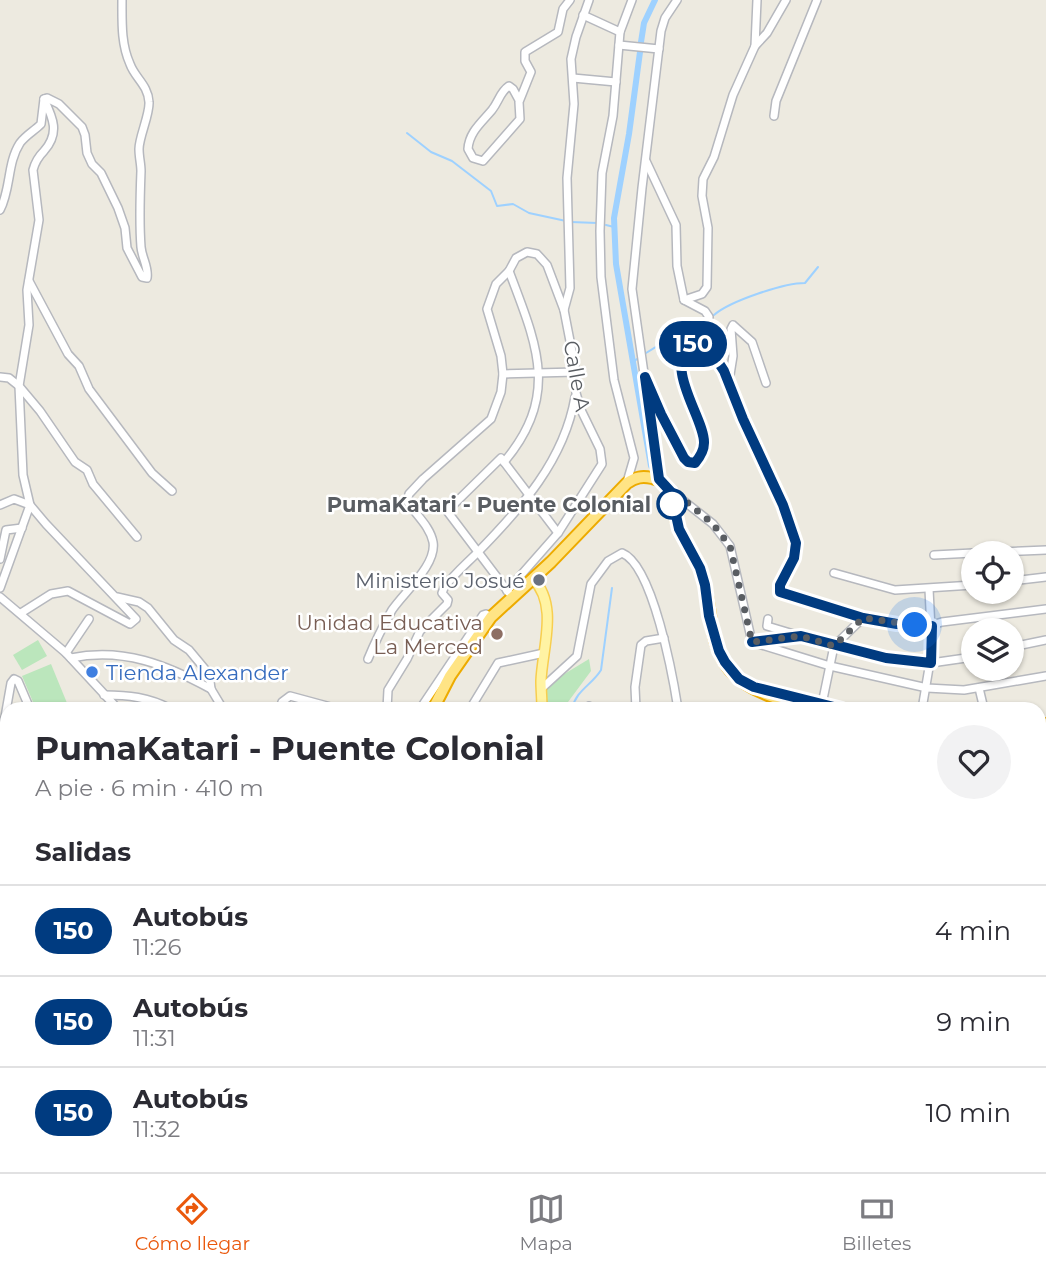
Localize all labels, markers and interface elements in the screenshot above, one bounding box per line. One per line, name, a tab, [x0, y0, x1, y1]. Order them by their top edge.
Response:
line badge: 150	[653, 321, 733, 367]
text: 150	[673, 329, 713, 358]
street label: Calle A	[558, 339, 596, 414]
marker: PumaKatari - Puente Colonial	[657, 489, 687, 519]
place label: PumaKatari - Puente Colonial	[327, 492, 651, 517]
map controls	[961, 541, 1024, 681]
button: locate	[961, 541, 1024, 604]
place label: Ministerio Josué	[355, 568, 525, 593]
marker: Ministerio Josué	[531, 572, 547, 588]
your location	[897, 607, 932, 642]
place label: Unidad Educativa La Merced	[296, 610, 483, 659]
button: layers	[961, 618, 1024, 681]
marker: Unidad Educativa La Merced	[489, 626, 505, 642]
place label: Tienda Alexander	[106, 660, 289, 685]
marker: Tienda Alexander	[84, 664, 100, 680]
button: heart	[937, 725, 1011, 799]
text: PumaKatari - Puente Colonial	[35, 728, 545, 768]
text: A pie · 6 min · 410 m	[35, 774, 264, 802]
text: Salidas	[35, 836, 131, 868]
text: Autobús	[133, 901, 248, 933]
text: 4 min	[935, 915, 1011, 947]
text: 150	[54, 916, 93, 945]
text: 11:26	[133, 933, 182, 961]
text: Autobús	[133, 992, 248, 1024]
text: 9 min	[936, 1006, 1011, 1038]
text: 150	[54, 1007, 93, 1036]
text: 11:31	[133, 1024, 176, 1052]
text: Autobús	[133, 1083, 248, 1115]
text: 10 min	[925, 1097, 1011, 1129]
text: 150	[54, 1098, 93, 1127]
text: 11:32	[133, 1115, 180, 1143]
tab: Cómo llegar	[135, 1190, 250, 1255]
tab: Mapa	[519, 1190, 573, 1255]
tab: Billetes	[842, 1190, 911, 1255]

